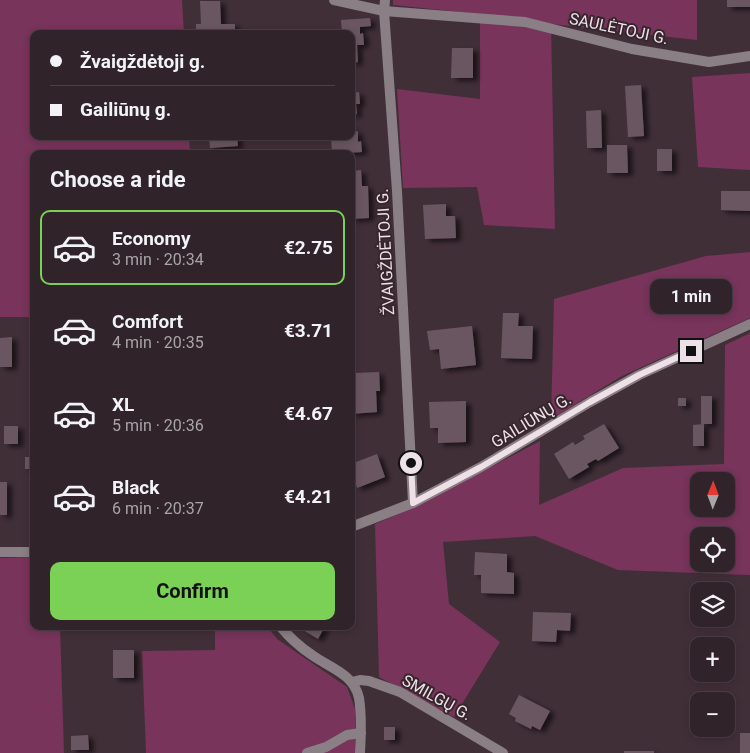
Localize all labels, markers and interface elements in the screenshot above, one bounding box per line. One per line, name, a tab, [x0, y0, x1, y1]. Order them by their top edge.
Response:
street label: SAULĖTOJI G.	[568, 9, 670, 48]
text: Žvaigždėtoji g.	[80, 50, 205, 73]
text: Gailiūnų g.	[80, 98, 171, 121]
text: Choose a ride	[50, 167, 186, 192]
street label: ŽVAIGŽDĖTOJI G.	[373, 188, 398, 316]
icon: car	[52, 225, 97, 270]
text: Economy	[112, 227, 191, 250]
text: €2.75	[284, 236, 333, 259]
text: 3 min · 20:34	[112, 250, 204, 269]
callout: 1 min	[650, 278, 732, 314]
text: 1 min	[671, 287, 711, 306]
icon: car	[52, 308, 97, 353]
text: Comfort	[112, 310, 183, 333]
text: €3.71	[284, 319, 333, 342]
text: 4 min · 20:35	[112, 333, 204, 352]
route end	[680, 340, 702, 362]
street label: GAILIŪNŲ G.	[488, 389, 575, 452]
icon: car	[52, 391, 97, 436]
text: XL	[112, 393, 134, 416]
text: €4.67	[284, 402, 333, 425]
text: 5 min · 20:36	[112, 416, 204, 435]
route start	[400, 452, 422, 474]
north arrow	[690, 472, 735, 518]
map controls	[690, 472, 735, 737]
icon: car	[52, 474, 97, 519]
text: Black	[112, 476, 159, 499]
text: €4.21	[284, 485, 333, 508]
text: 6 min · 20:37	[112, 499, 204, 518]
button: locate	[690, 527, 735, 572]
button: Confirm	[50, 562, 335, 620]
button: layers	[690, 582, 735, 627]
button: +	[690, 637, 735, 682]
street label: SMILGŲ G.	[399, 671, 475, 724]
button: −	[690, 692, 735, 737]

